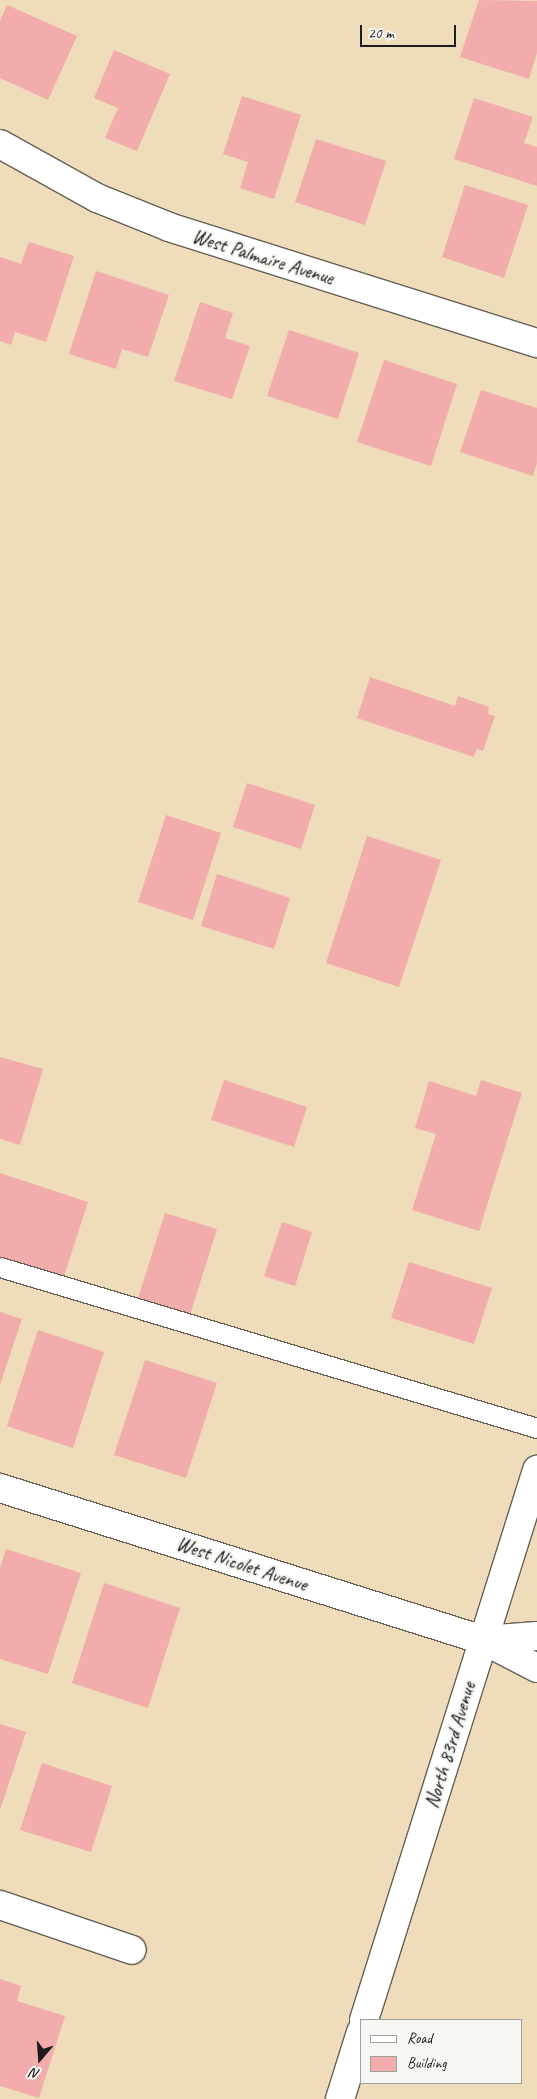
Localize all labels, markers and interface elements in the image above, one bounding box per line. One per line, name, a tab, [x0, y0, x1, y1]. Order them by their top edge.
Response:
scale bar	[362, 15, 458, 47]
text: 20 m	[368, 24, 394, 43]
street label: West Palmaire Avenue	[188, 224, 338, 290]
street label: West Nicolet Avenue	[173, 1531, 311, 1597]
street label: North 83rd Avenue	[419, 1679, 481, 1811]
legend	[360, 2019, 522, 2084]
text: Road	[407, 2029, 432, 2048]
north arrow	[15, 2034, 65, 2084]
text: Building	[407, 2054, 446, 2073]
text: N	[28, 2064, 42, 2083]

